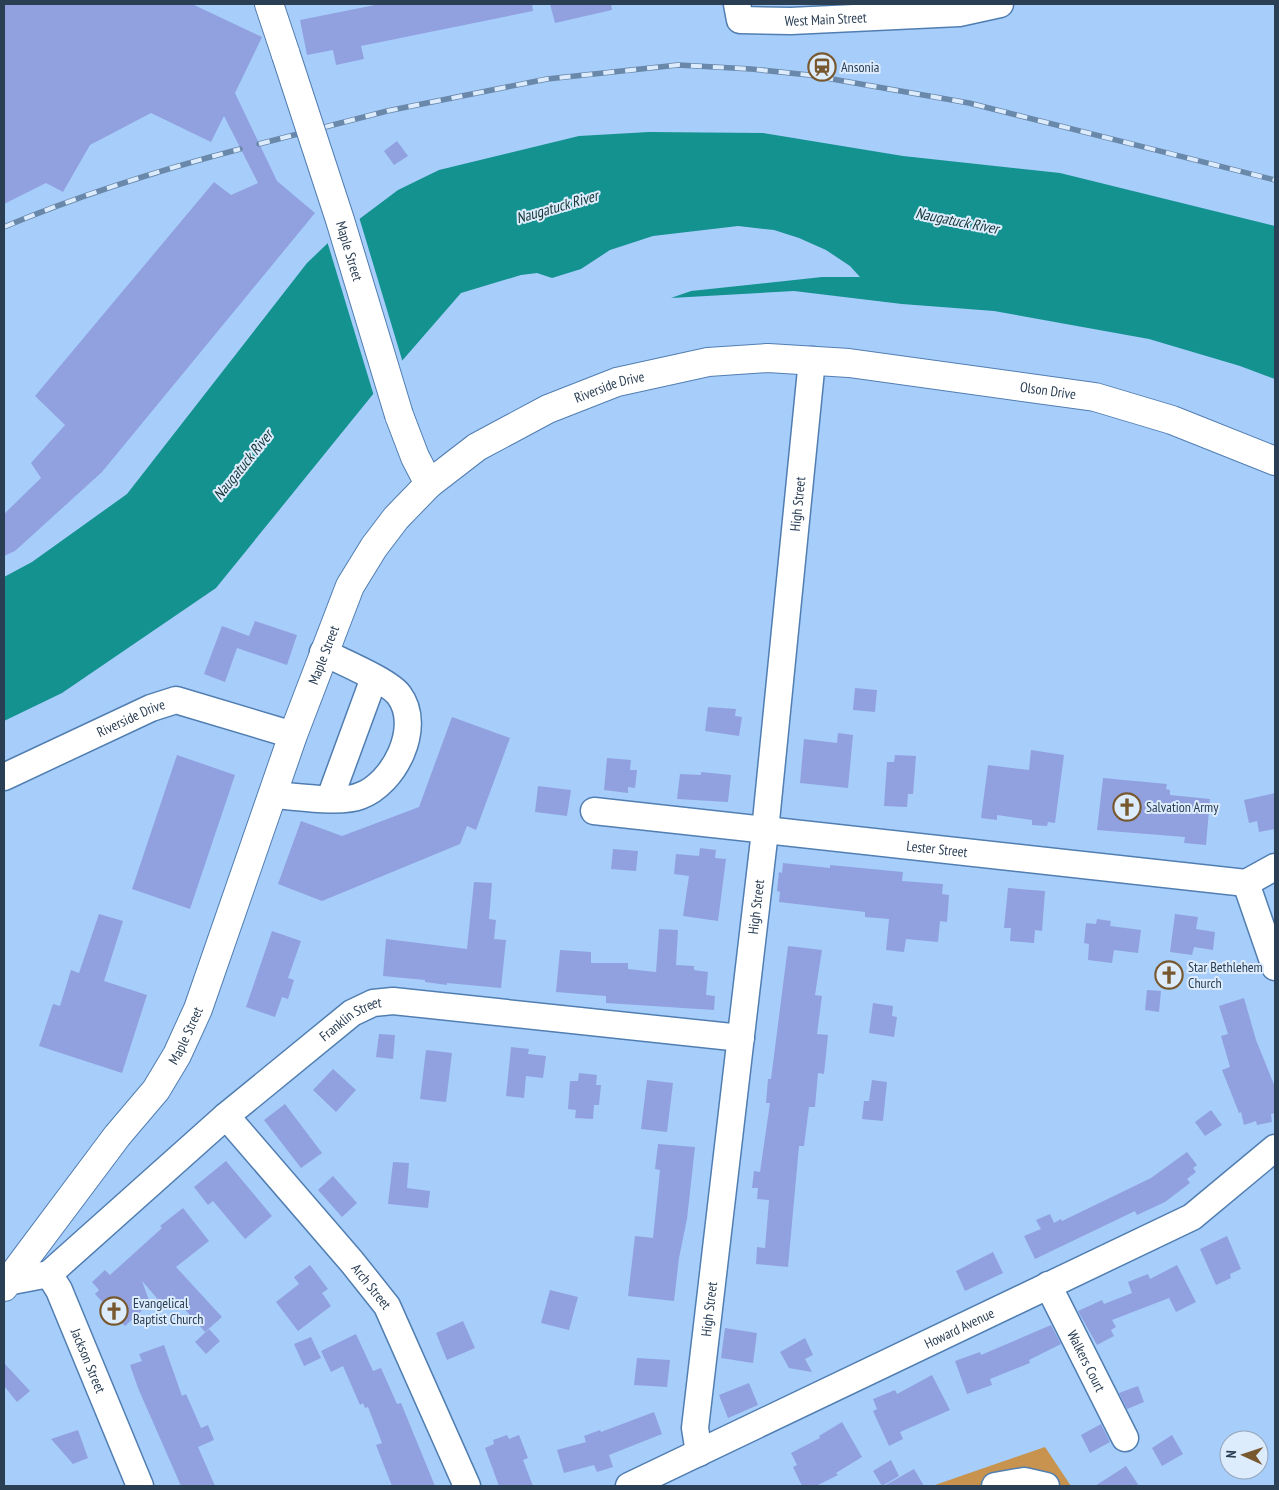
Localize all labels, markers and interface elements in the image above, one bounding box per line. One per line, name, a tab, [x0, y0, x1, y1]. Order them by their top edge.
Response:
street label: West Main Street	[785, 8, 867, 30]
station icon: Ansonia	[807, 52, 837, 82]
place label: Ansonia	[841, 58, 879, 76]
water label: Naugatuck River	[514, 185, 602, 227]
water label: Naugatuck River	[914, 203, 1002, 238]
street label: Maple Street	[332, 219, 367, 283]
street label: Riverside Drive	[572, 367, 646, 407]
street label: Olson Drive	[1019, 378, 1077, 403]
water label: Naugatuck River	[209, 425, 278, 503]
street label: High Street	[786, 476, 809, 532]
street label: Maple Street	[304, 623, 343, 687]
street label: Riverside Drive	[94, 695, 167, 741]
church icon: Salvation Army	[1112, 792, 1142, 822]
place label: Salvation Army	[1146, 798, 1219, 816]
street label: Lester Street	[906, 837, 968, 861]
street label: High Street	[744, 878, 768, 935]
place label: Star Bethlehem Church	[1188, 958, 1263, 992]
church icon: Star Bethlehem Church	[1154, 960, 1184, 990]
street label: Franklin Street	[316, 993, 382, 1045]
street label: Maple Street	[164, 1004, 207, 1068]
street label: Arch Street	[348, 1260, 395, 1313]
street label: High Street	[697, 1281, 721, 1337]
place label: Evangelical Baptist Church	[133, 1294, 203, 1328]
church icon: Evangelical Baptist Church	[99, 1296, 129, 1326]
street label: Howard Avenue	[921, 1304, 997, 1353]
street label: Jackson Street	[66, 1325, 110, 1396]
street label: Walkers Court	[1063, 1327, 1109, 1395]
north arrow	[1219, 1430, 1269, 1480]
text: N	[1222, 1450, 1240, 1459]

